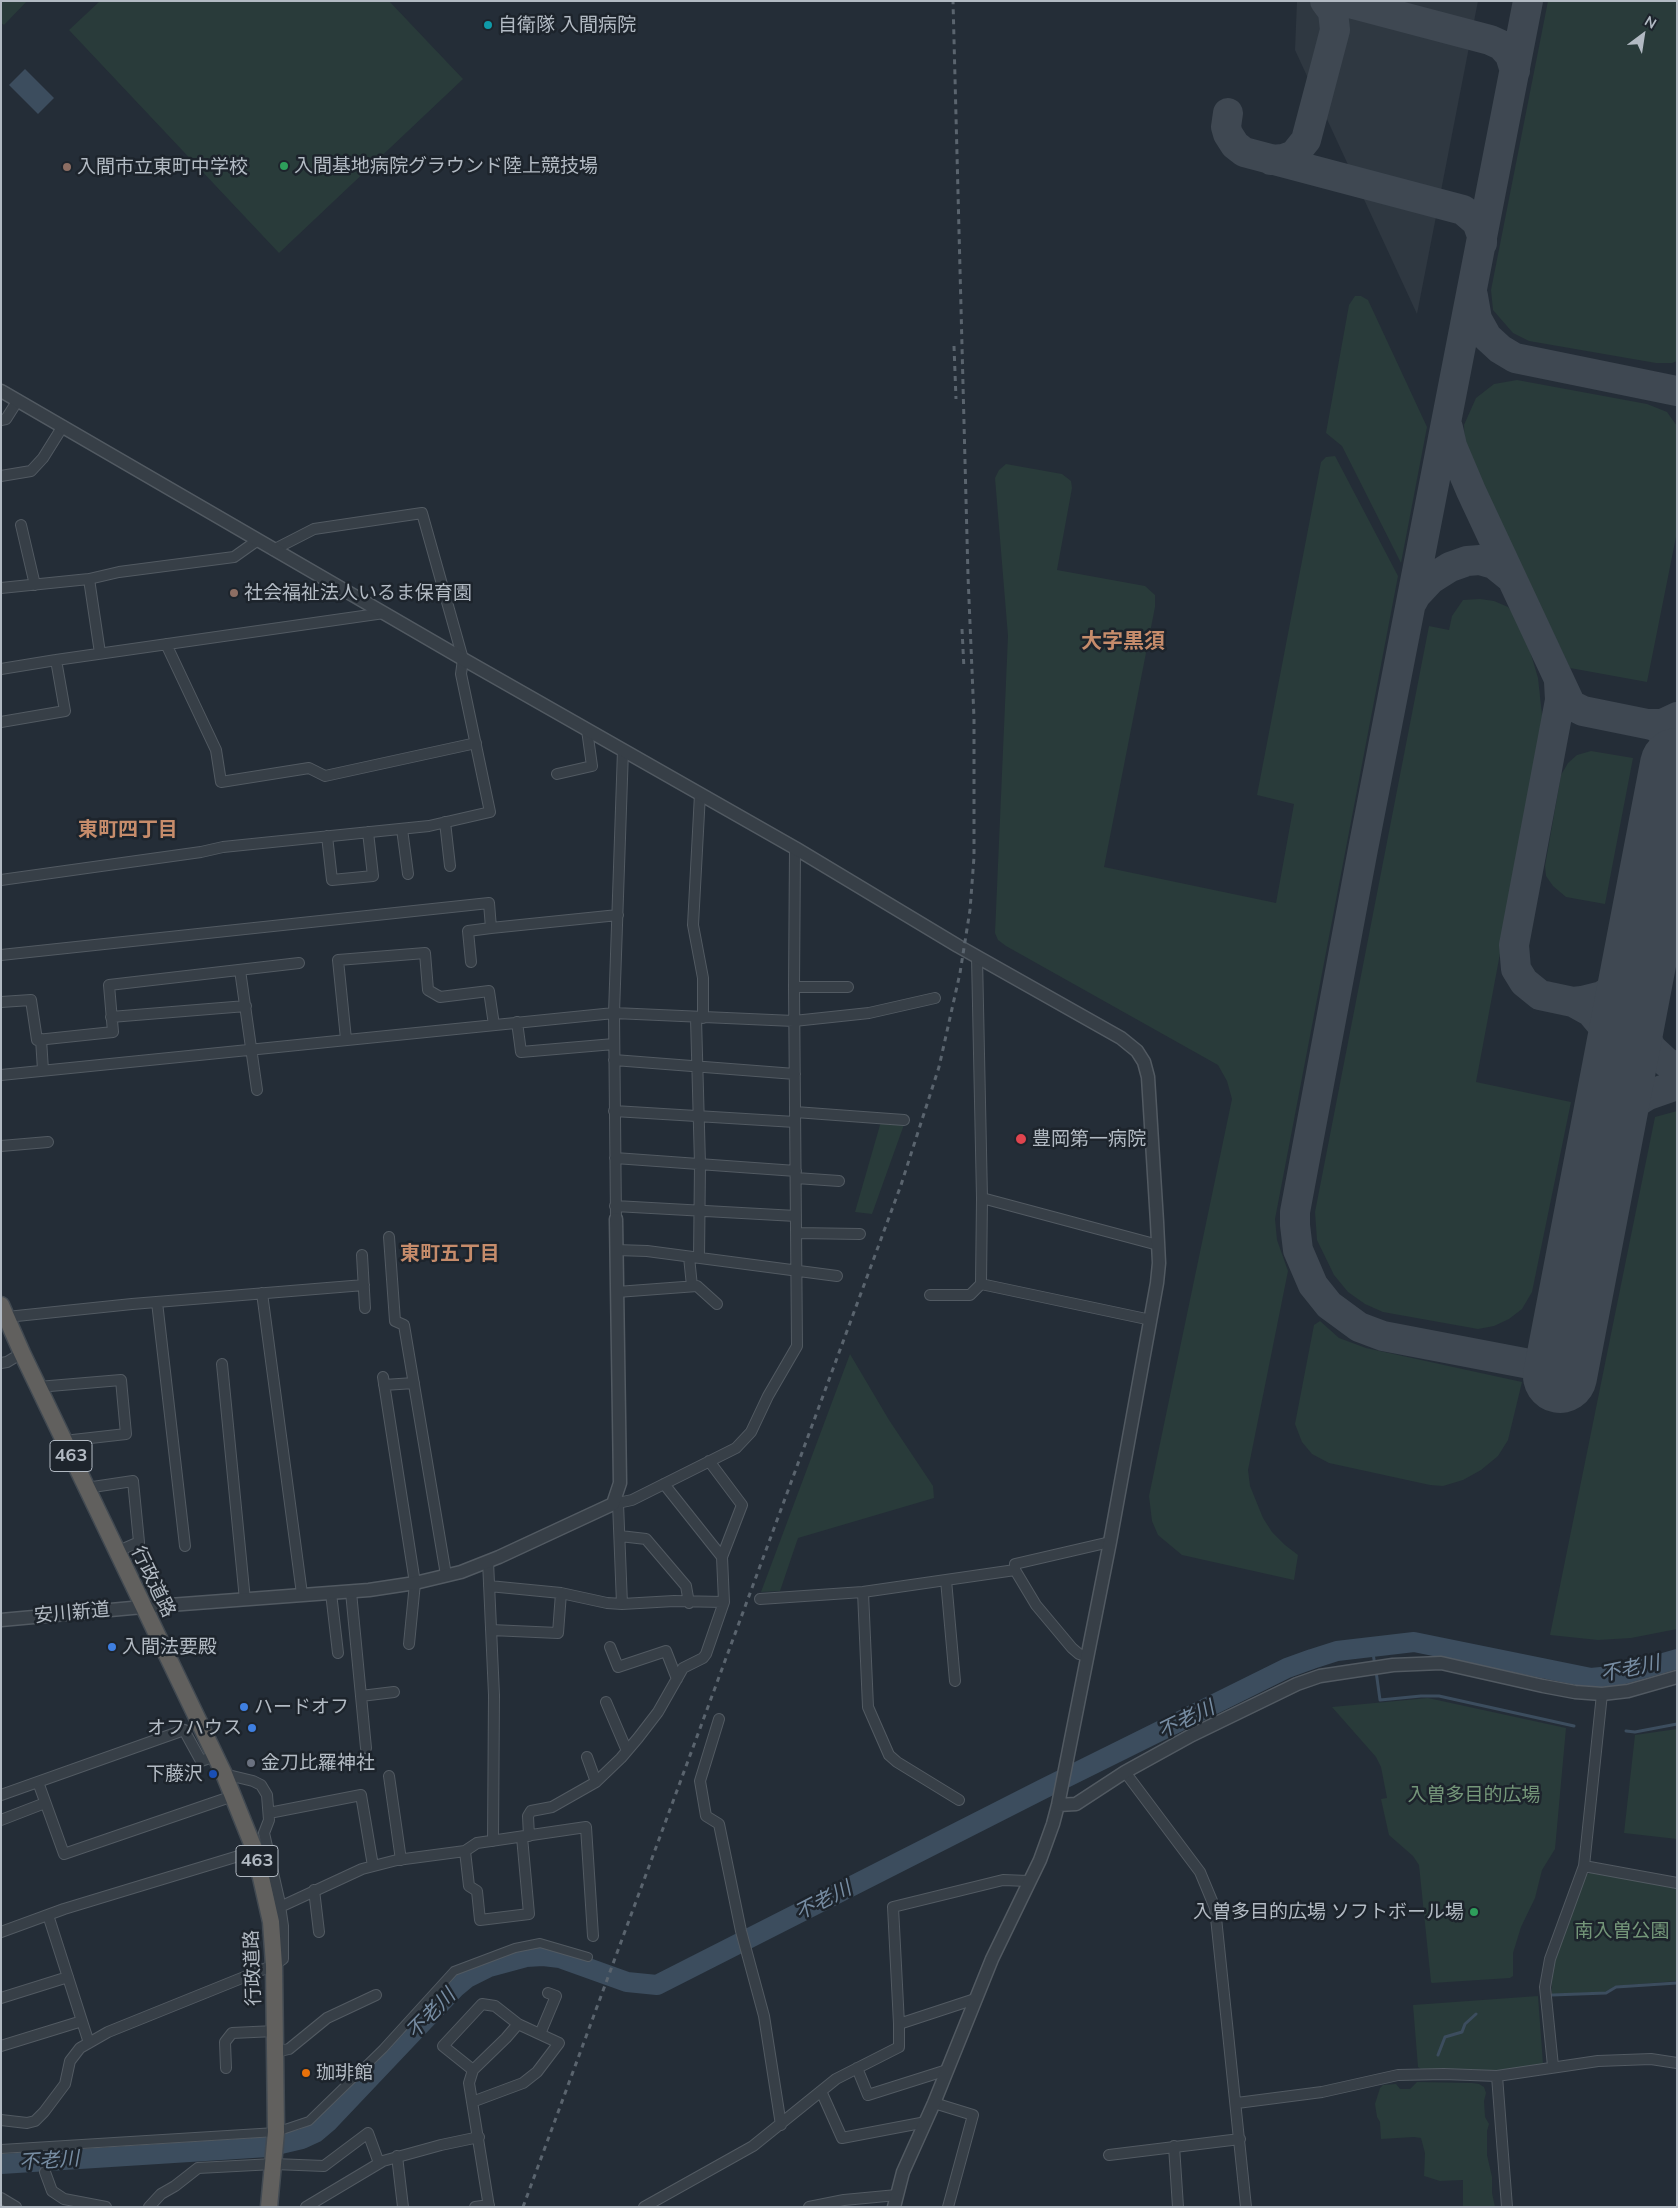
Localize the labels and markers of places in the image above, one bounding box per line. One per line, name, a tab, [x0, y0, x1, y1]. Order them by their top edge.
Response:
place label: 自衛隊 入間病院	[498, 14, 636, 36]
marker: 自衛隊 入間病院	[482, 19, 494, 31]
place label: 入間基地病院グラウンド陸上競技場	[294, 155, 598, 177]
place label: 入間市立東町中学校	[77, 156, 248, 178]
marker: 入間基地病院グラウンド陸上競技場	[278, 160, 290, 172]
marker: 入間市立東町中学校	[61, 161, 73, 173]
place label: 社会福祉法人いるま保育園	[244, 582, 472, 604]
marker: 社会福祉法人いるま保育園	[228, 587, 240, 599]
place label: 豊岡第一病院	[1032, 1128, 1146, 1150]
marker: 豊岡第一病院	[1014, 1132, 1028, 1146]
place label: 入間法要殿	[122, 1636, 217, 1658]
marker: 入間法要殿	[106, 1641, 118, 1653]
place label: ハードオフ	[254, 1696, 349, 1718]
marker: ハードオフ	[238, 1701, 250, 1713]
place label: オフハウス	[147, 1717, 242, 1739]
marker: オフハウス	[246, 1722, 258, 1734]
place label: 金刀比羅神社	[261, 1752, 375, 1774]
marker: 金刀比羅神社	[245, 1757, 257, 1769]
place label: 下藤沢	[146, 1763, 203, 1785]
marker: 下藤沢	[207, 1768, 219, 1780]
place label: 入曽多目的広場 ソフトボール場	[1193, 1901, 1464, 1923]
marker: 入曽多目的広場 ソフトボール場	[1468, 1906, 1480, 1918]
place label: 珈琲館	[316, 2062, 373, 2084]
marker: 珈琲館	[300, 2067, 312, 2079]

